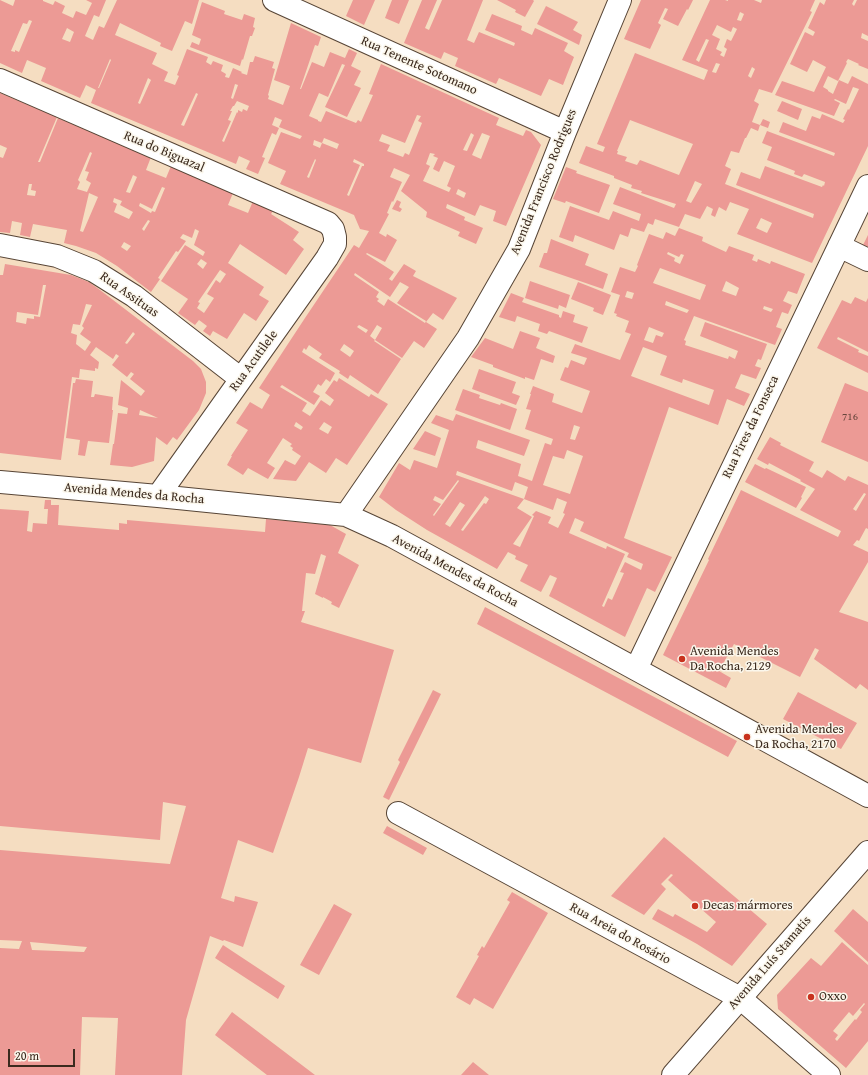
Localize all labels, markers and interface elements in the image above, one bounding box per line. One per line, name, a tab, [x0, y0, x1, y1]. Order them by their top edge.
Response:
street label: Rua Tenente Sotomano	[358, 33, 480, 99]
street label: Avenida Francisco Rodrigues	[508, 107, 580, 257]
street label: Rua do Biguazal	[121, 128, 207, 176]
street label: Rua Assituas	[97, 269, 161, 321]
street label: Rua Acutilele	[227, 327, 281, 395]
street label: Rua Pires da Fonseca	[719, 373, 783, 481]
house number: 716	[842, 410, 858, 424]
street label: Avenida Mendes da Rocha	[63, 480, 205, 508]
street label: Avenida Mendes da Rocha	[389, 531, 521, 611]
place label: Avenida Mendes Da Rocha, 2129	[690, 644, 779, 675]
marker: Avenida Mendes Da Rocha, 2129	[677, 654, 687, 664]
place label: Avenida Mendes Da Rocha, 2170	[755, 722, 844, 753]
marker: Avenida Mendes Da Rocha, 2170	[742, 732, 752, 742]
place label: Decas mármores	[703, 898, 793, 914]
street label: Rua Areia do Rosário	[567, 900, 673, 968]
marker: Decas mármores	[690, 901, 700, 911]
street label: Avenida Luís Stamatis	[725, 913, 815, 1013]
place label: Oxxo	[819, 989, 847, 1005]
marker: Oxxo	[806, 992, 816, 1002]
scale bar	[10, 1041, 77, 1067]
text: 20 m	[15, 1047, 39, 1064]

